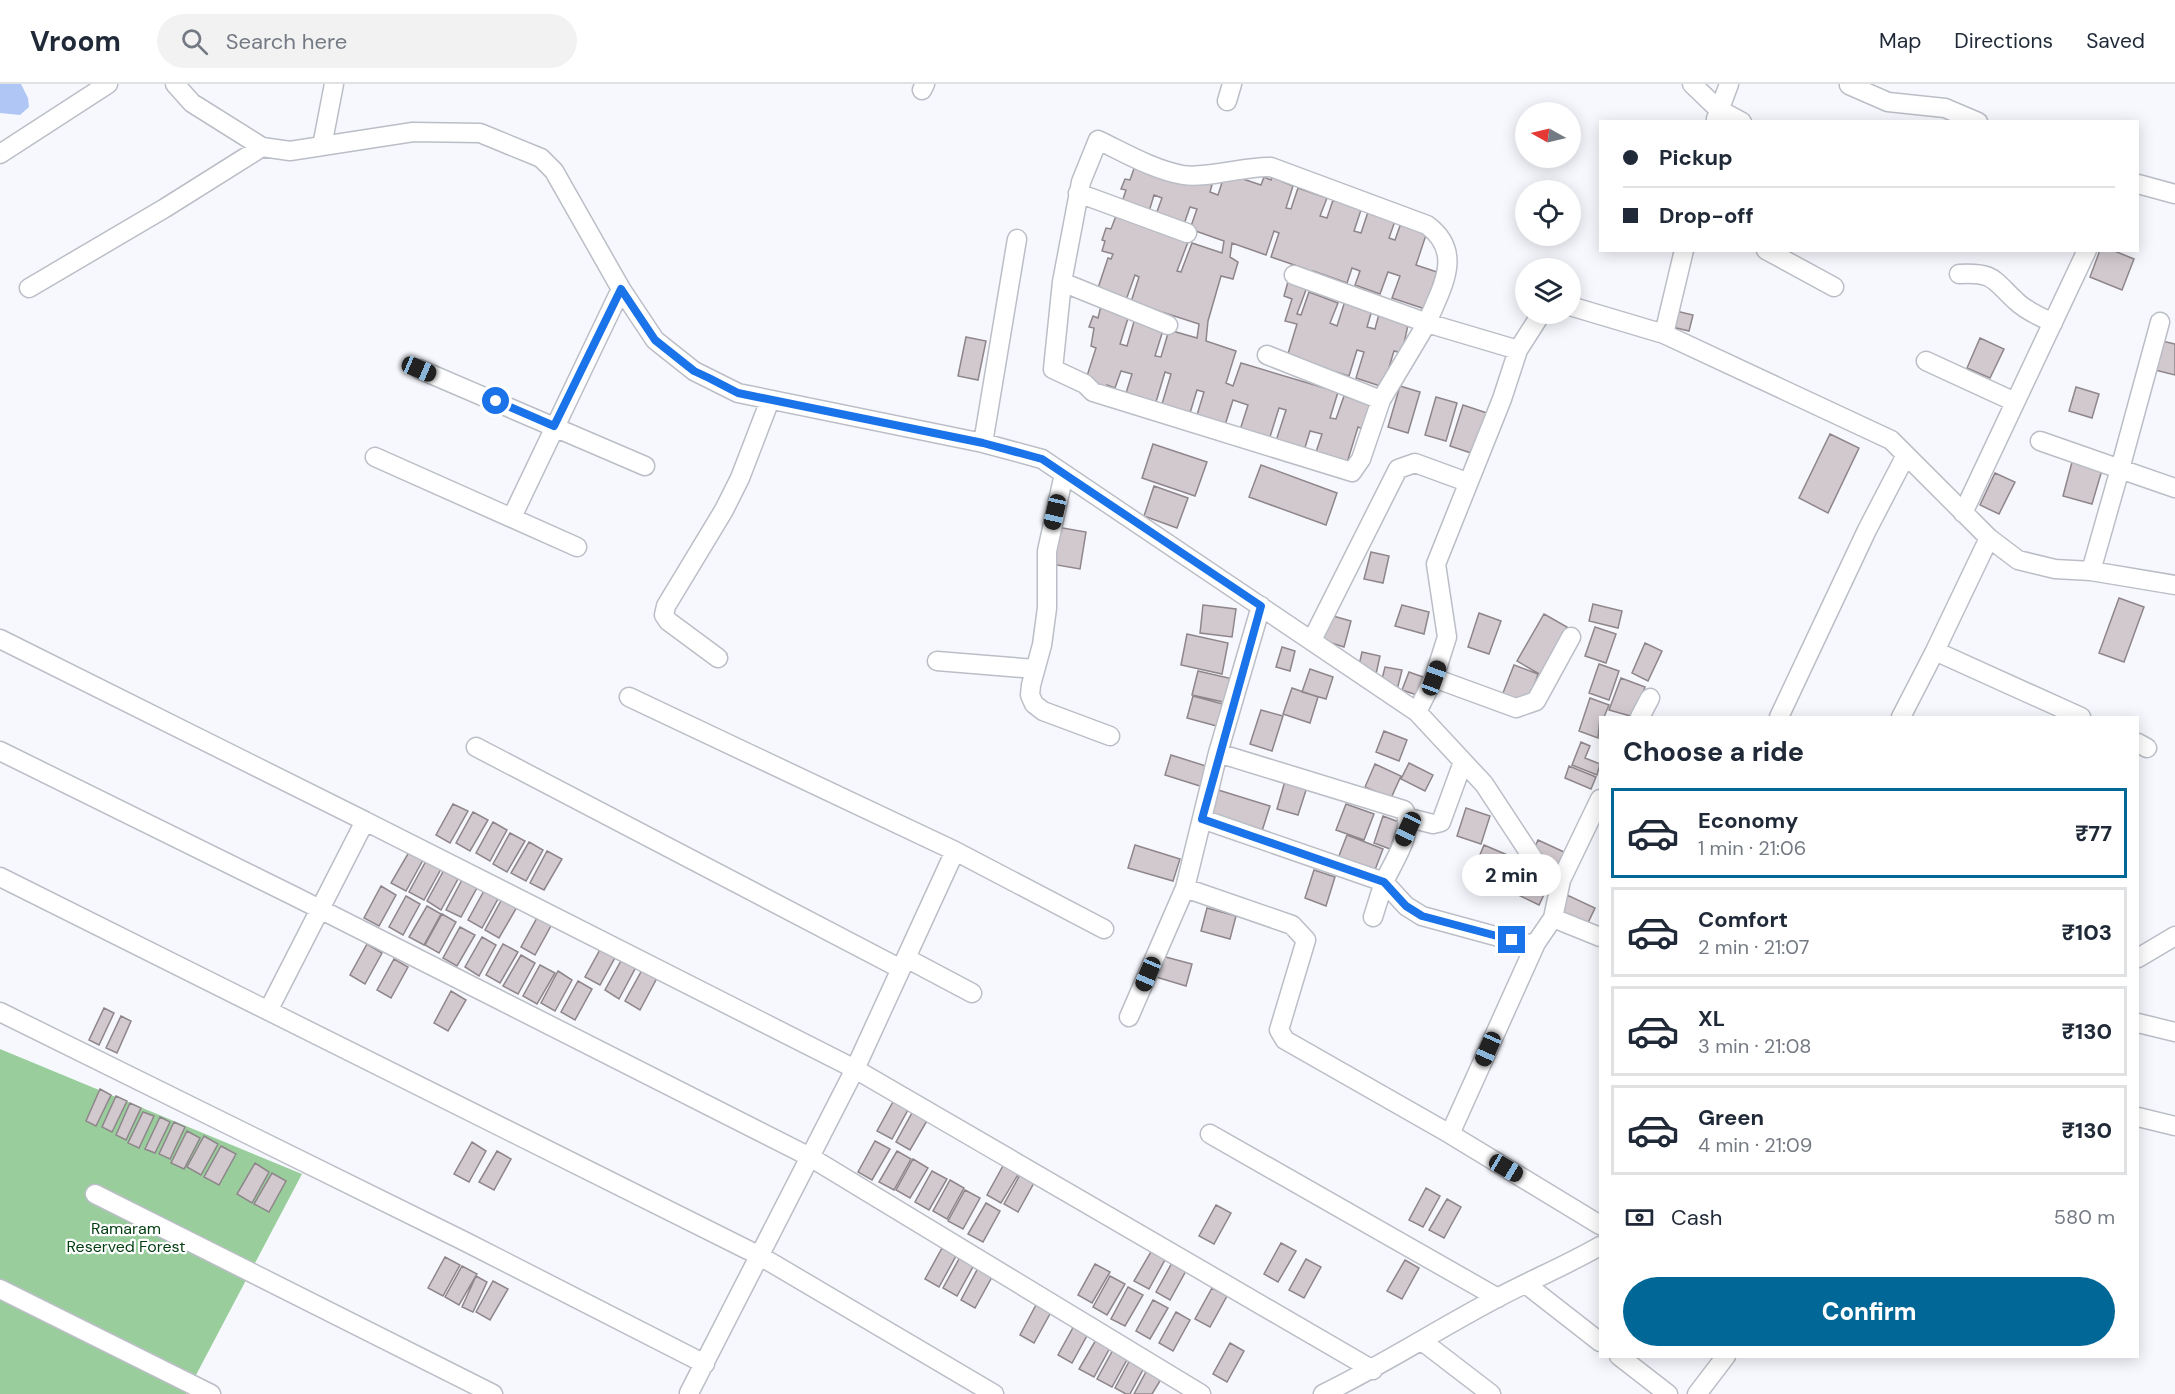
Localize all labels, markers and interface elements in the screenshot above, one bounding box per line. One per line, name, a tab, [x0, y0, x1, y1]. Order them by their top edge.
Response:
search box	[157, 14, 577, 68]
text: Vroom	[30, 23, 121, 60]
icon: search	[178, 25, 211, 58]
text: Search here	[226, 27, 347, 56]
text: Map	[1879, 27, 1921, 55]
text: Directions	[1954, 27, 2053, 55]
text: Saved	[2086, 27, 2145, 55]
north arrow	[1515, 102, 1581, 168]
map controls	[1515, 102, 1581, 324]
text: Pickup	[1659, 143, 1733, 172]
button: locate	[1515, 180, 1581, 246]
text: Drop-off	[1659, 201, 1754, 230]
button: layers	[1515, 258, 1581, 324]
car	[399, 354, 439, 384]
route start	[482, 387, 509, 414]
car	[1042, 492, 1068, 532]
car	[1419, 658, 1449, 698]
text: Choose a ride	[1623, 734, 1804, 769]
icon: car	[1626, 806, 1680, 860]
text: Economy	[1698, 806, 1798, 835]
car	[1392, 809, 1424, 849]
text: ₹77	[2075, 819, 2112, 848]
text: 1 min · 21:06	[1698, 835, 1806, 861]
callout: 2 min	[1462, 853, 1562, 895]
text: 2 min	[1485, 862, 1538, 888]
icon: car	[1626, 905, 1680, 959]
text: Comfort	[1698, 905, 1788, 934]
text: ₹103	[2062, 918, 2112, 947]
route end	[1498, 926, 1525, 953]
text: 2 min · 21:07	[1698, 934, 1809, 960]
car	[1133, 954, 1163, 994]
icon: car	[1626, 1004, 1680, 1058]
text: XL	[1698, 1004, 1725, 1033]
text: ₹130	[2062, 1017, 2112, 1046]
car	[1472, 1029, 1504, 1069]
text: 3 min · 21:08	[1698, 1033, 1811, 1059]
icon: car	[1626, 1103, 1680, 1157]
text: Green	[1698, 1103, 1764, 1132]
text: ₹130	[2062, 1116, 2112, 1145]
text: 4 min · 21:09	[1698, 1132, 1812, 1158]
car	[1486, 1151, 1526, 1185]
icon: cash	[1623, 1201, 1656, 1234]
text: Cash	[1671, 1203, 1722, 1232]
text: 580 m	[2054, 1204, 2115, 1230]
park label: Ramaram Reserved Forest	[67, 1218, 185, 1257]
button: Confirm	[1623, 1277, 2115, 1346]

